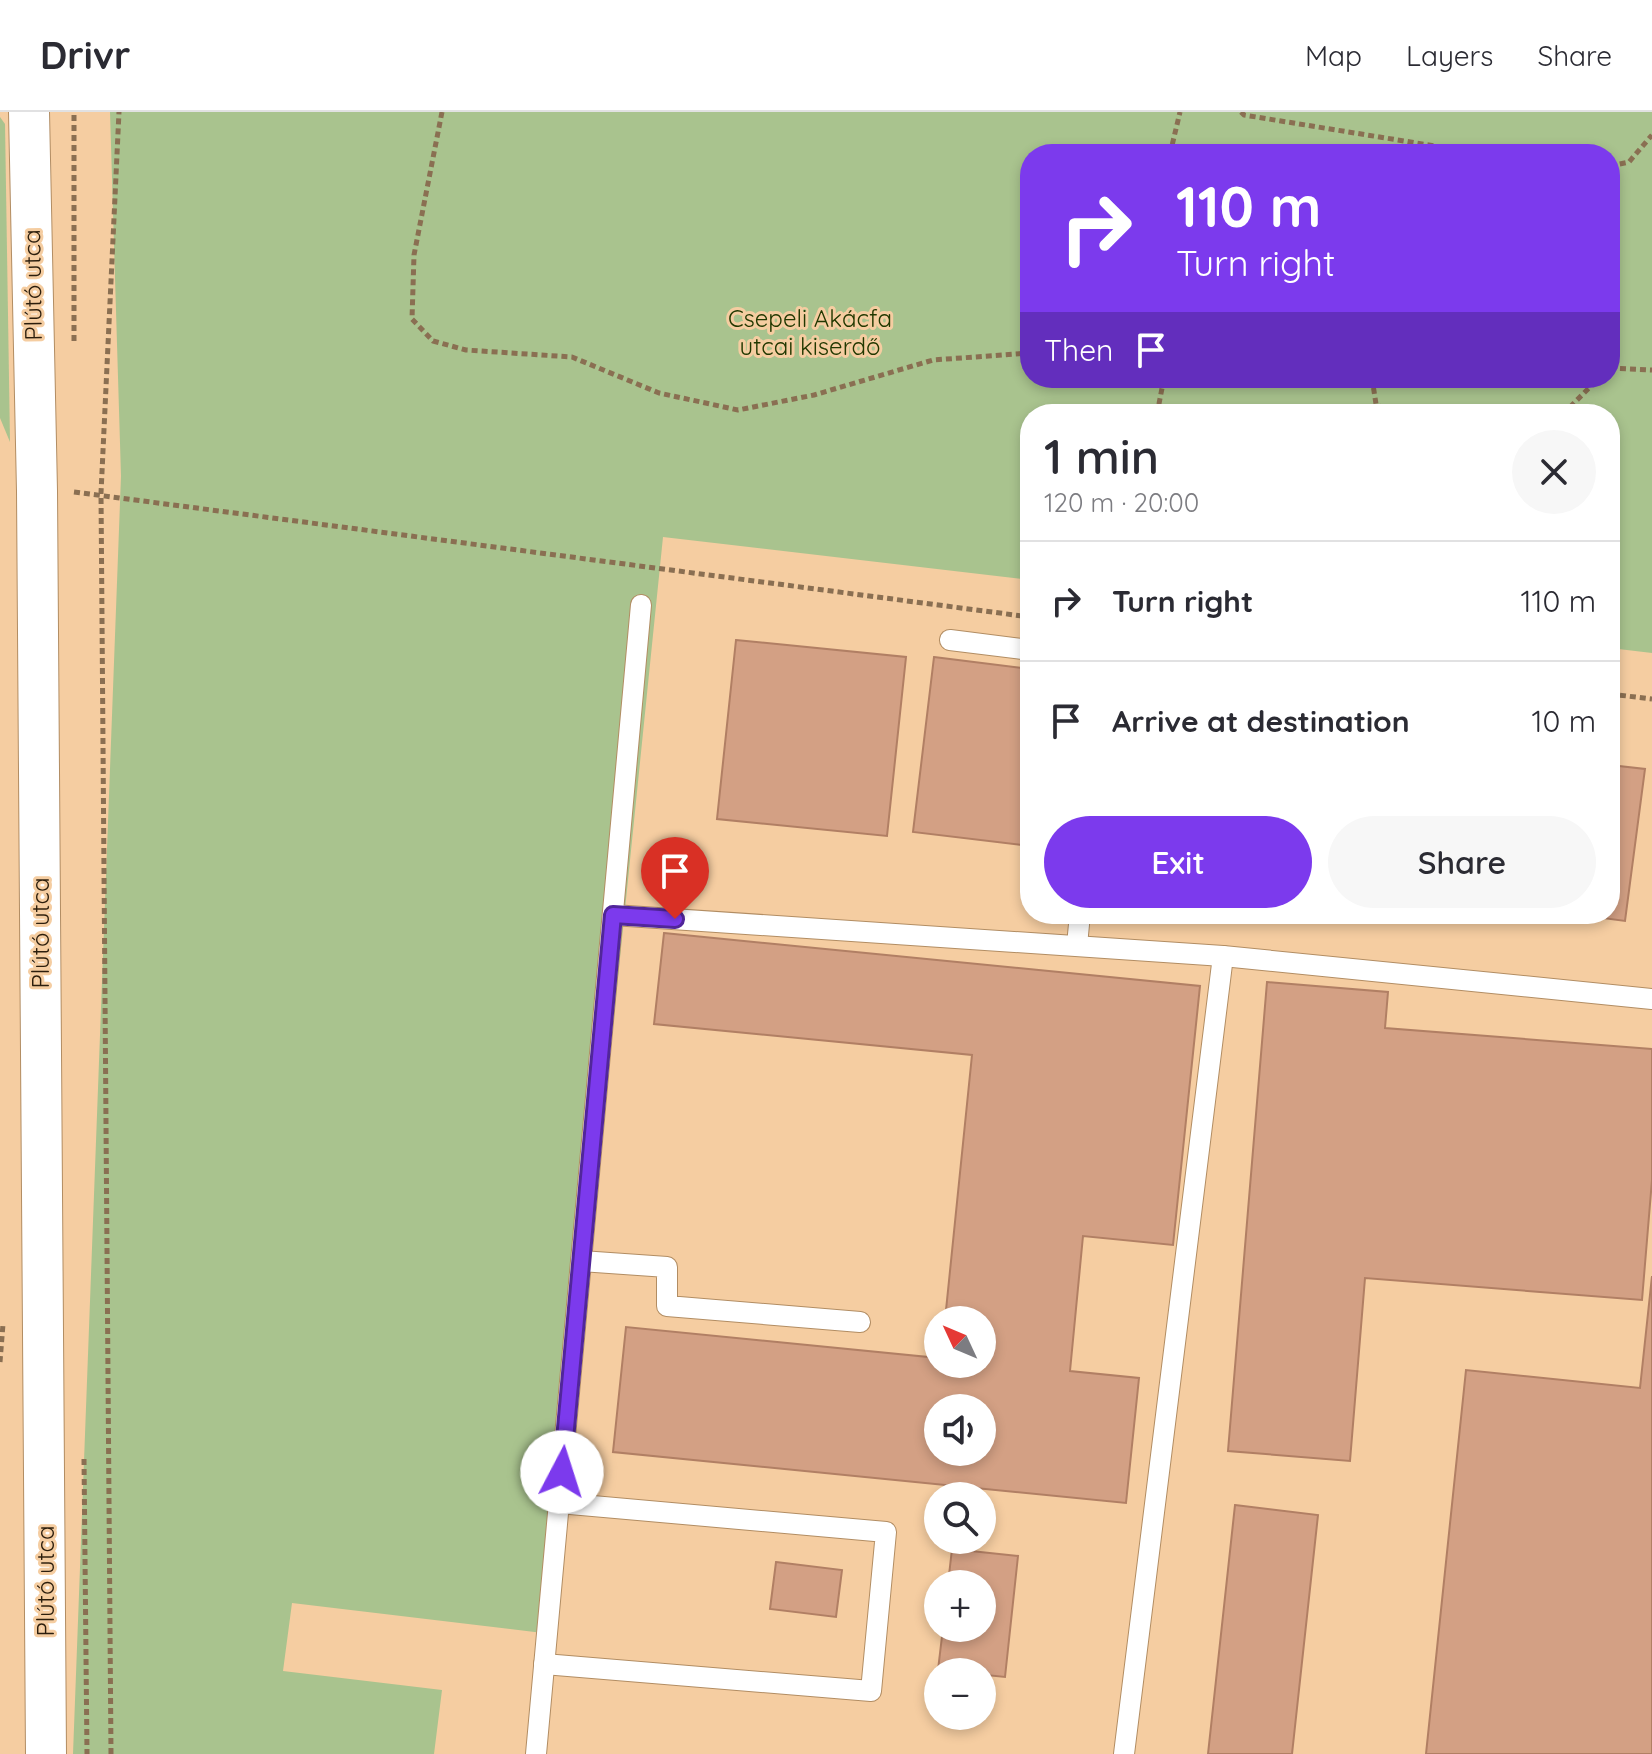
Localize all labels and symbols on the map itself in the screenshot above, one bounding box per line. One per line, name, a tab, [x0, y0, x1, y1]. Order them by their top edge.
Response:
street label: Plútó utca	[16, 229, 48, 341]
park label: Csepeli Akácfa utcai kiserdő	[728, 303, 892, 361]
pin	[641, 837, 709, 919]
street label: Plútó utca	[25, 877, 55, 989]
north arrow	[924, 1306, 996, 1378]
position arrow	[520, 1430, 604, 1514]
street label: Plútó utca	[30, 1525, 60, 1637]

